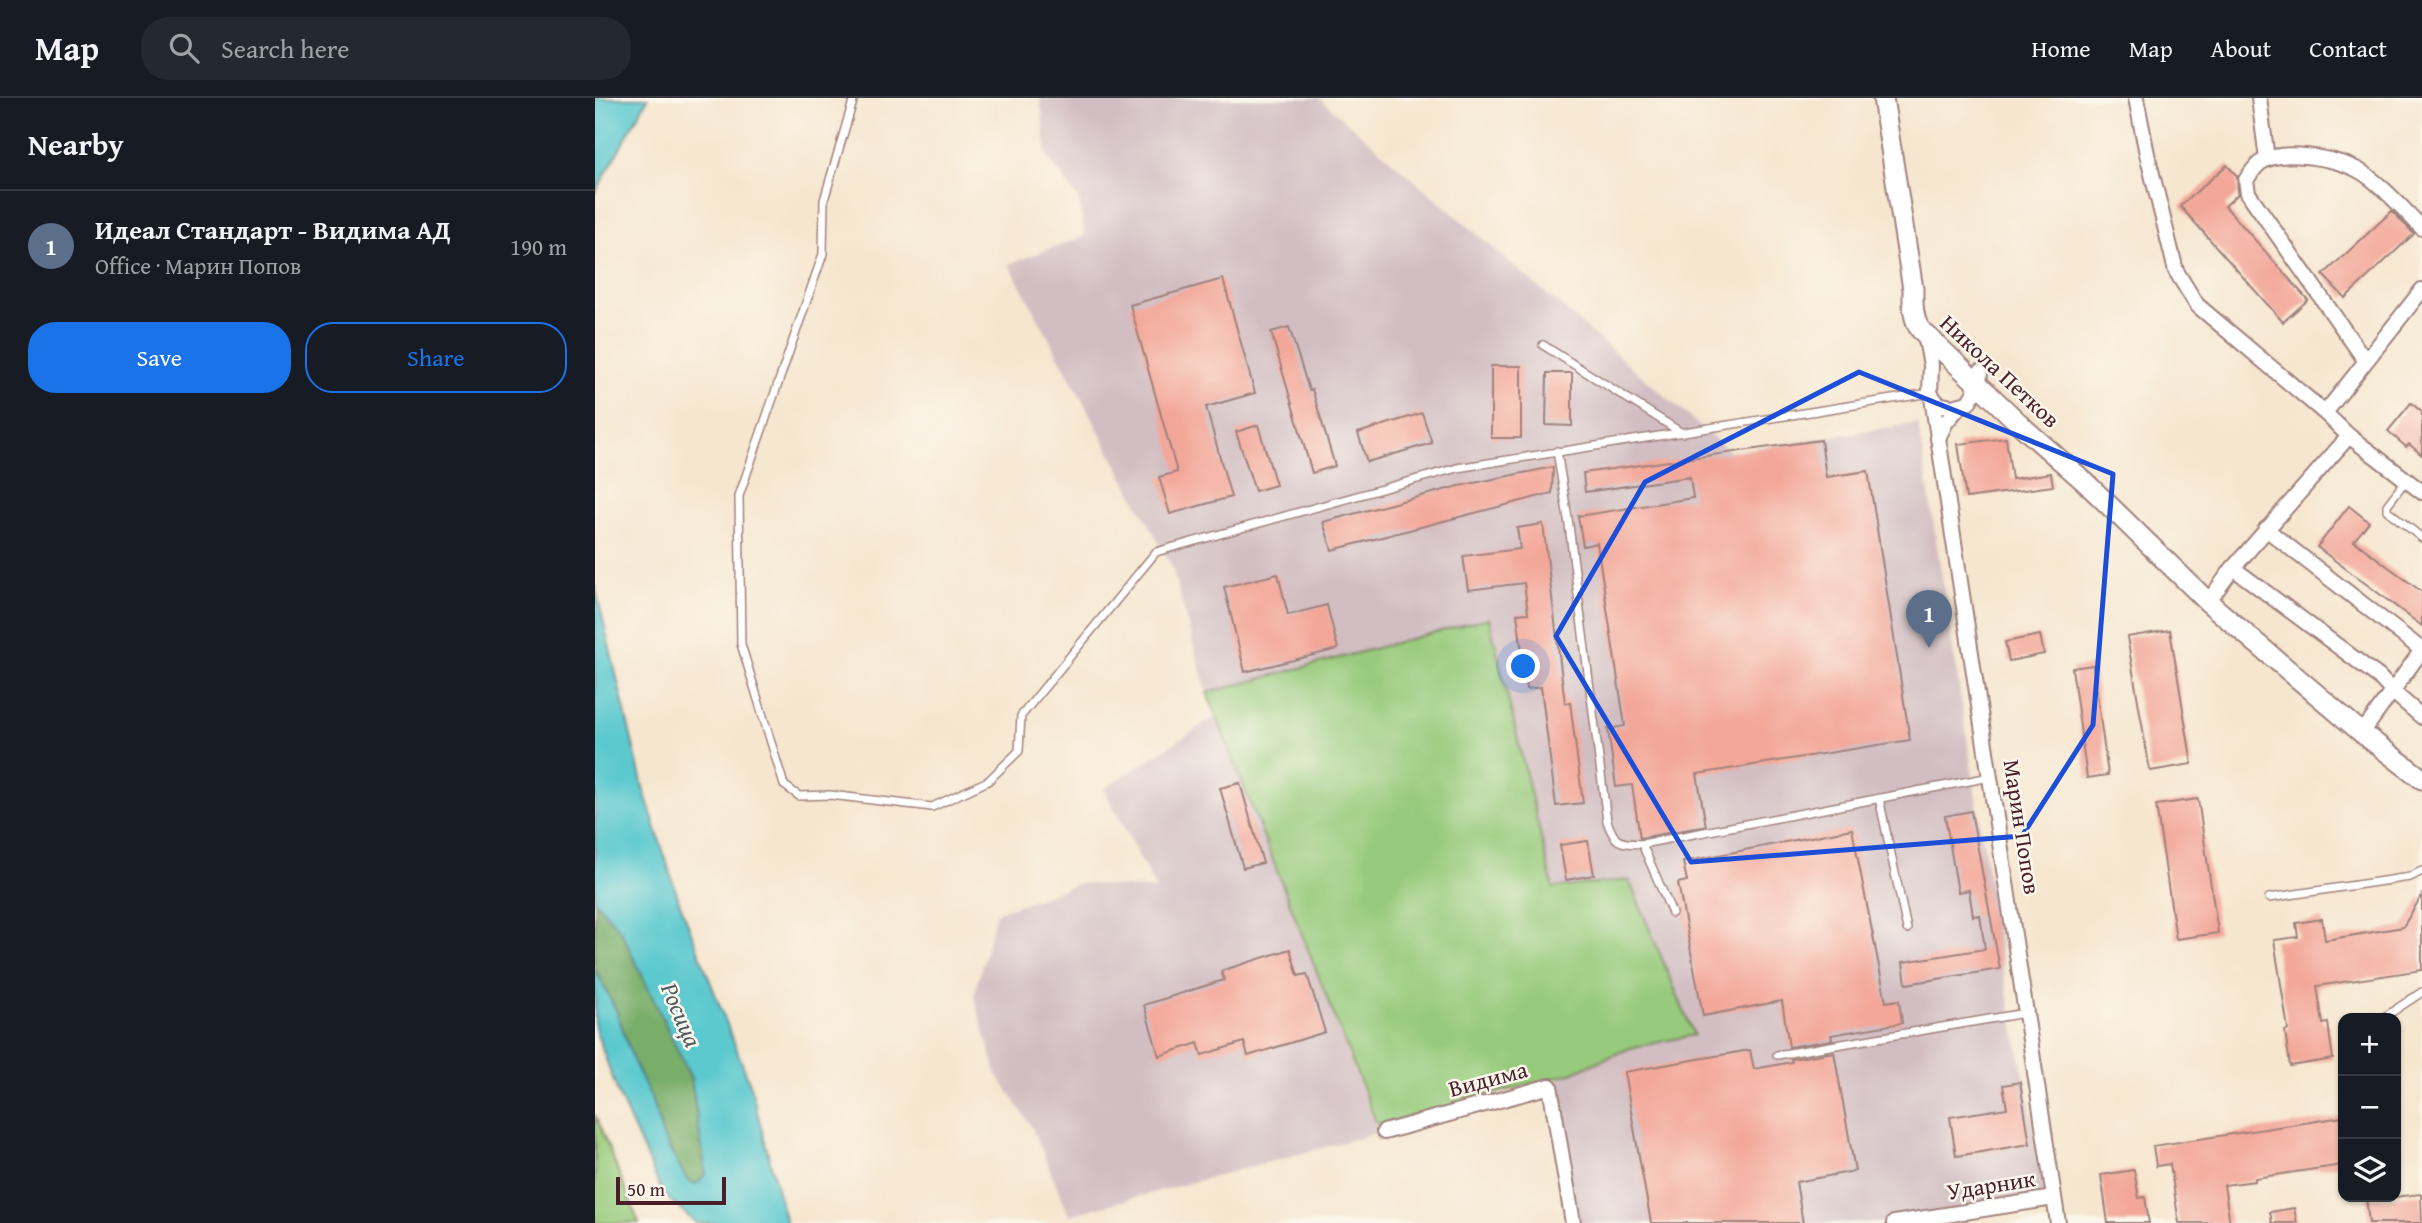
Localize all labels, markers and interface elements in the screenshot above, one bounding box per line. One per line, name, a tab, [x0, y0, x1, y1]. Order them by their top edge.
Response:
search box	[141, 17, 631, 80]
text: Map	[35, 24, 99, 72]
icon: search	[165, 29, 203, 67]
text: Search here	[221, 29, 349, 68]
text: Home	[2032, 31, 2091, 66]
text: Map	[2129, 31, 2173, 66]
text: About	[2211, 31, 2271, 66]
text: Contact	[2309, 31, 2387, 66]
text: Nearby	[28, 122, 124, 166]
text: Идеал Стандарт - Видима АД	[95, 210, 451, 249]
text: 1	[45, 230, 57, 263]
text: 190 m	[510, 230, 567, 263]
text: Office · Марин Попов	[95, 249, 301, 282]
street label: Никола Петков	[1933, 306, 2068, 435]
button: Save	[28, 322, 291, 393]
button: Share	[305, 322, 567, 393]
pin: 1	[1906, 590, 1952, 648]
your location	[1506, 649, 1540, 683]
street label: Марин Попов	[1996, 757, 2049, 897]
water label: Росица	[652, 976, 711, 1052]
map controls	[2338, 1013, 2401, 1202]
button: +	[2338, 1013, 2401, 1076]
street label: Видима	[1445, 1052, 1531, 1105]
button: −	[2338, 1076, 2401, 1139]
button: layers	[2338, 1139, 2401, 1202]
street label: Ударник	[1944, 1161, 2037, 1208]
scale bar	[616, 1174, 726, 1206]
text: 50 m	[627, 1175, 665, 1203]

